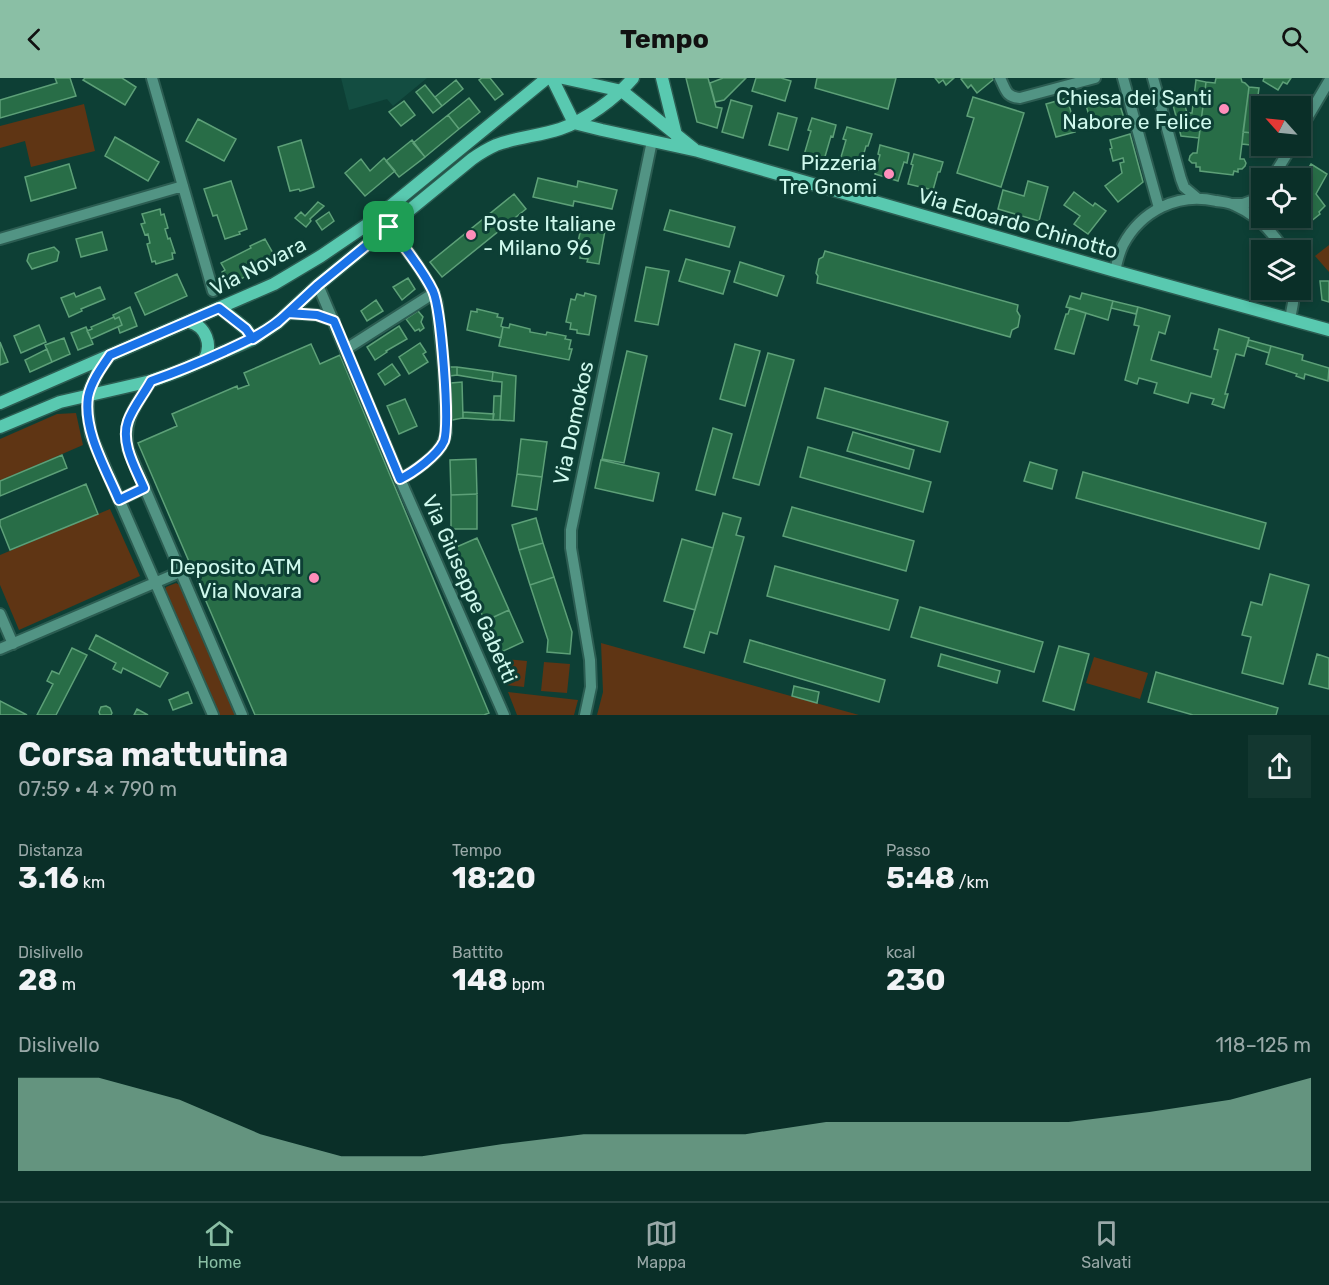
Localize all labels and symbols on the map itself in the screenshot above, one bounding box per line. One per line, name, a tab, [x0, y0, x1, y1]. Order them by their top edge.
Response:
place label: Chiesa dei Santi Nabore e Felice	[1056, 85, 1212, 134]
north arrow	[1251, 96, 1311, 156]
marker: Chiesa dei Santi Nabore e Felice	[1217, 102, 1231, 116]
place label: Pizzeria Tre Gnomi	[779, 150, 877, 199]
marker: Pizzeria Tre Gnomi	[882, 167, 896, 181]
street label: Via Edoardo Chinotto	[915, 182, 1121, 264]
pin	[363, 201, 414, 252]
place label: Poste Italiane - Milano 96	[483, 211, 616, 260]
marker: Poste Italiane - Milano 96	[464, 228, 478, 242]
street label: Via Novara	[206, 231, 310, 301]
street label: Via Domokos	[548, 359, 598, 487]
street label: Via Giuseppe Gabetti	[417, 491, 523, 687]
place label: Deposito ATM Via Novara	[169, 554, 302, 603]
marker: Deposito ATM Via Novara	[307, 571, 321, 585]

